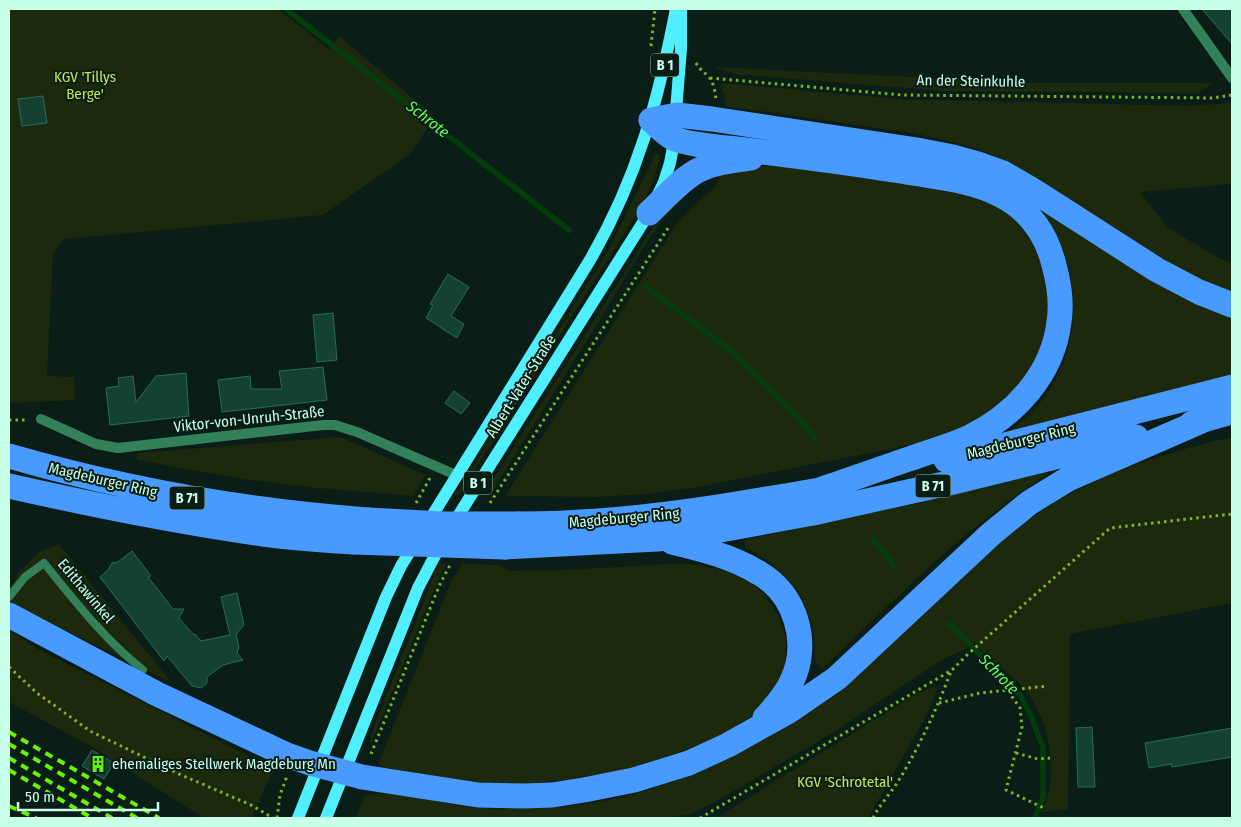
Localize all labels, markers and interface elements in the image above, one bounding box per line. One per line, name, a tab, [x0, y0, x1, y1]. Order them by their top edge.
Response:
road number: B 1	[651, 54, 679, 76]
park label: KGV 'Tillys Berge'	[54, 68, 116, 103]
street label: An der Steinkuhle	[917, 71, 1025, 91]
water label: Schrote	[402, 96, 453, 142]
street label: Albert-Vater-Straße	[482, 331, 560, 441]
street label: Viktor-von-Unruh-Straße	[173, 402, 325, 436]
street label: Magdeburger Ring	[965, 419, 1077, 463]
street label: Magdeburger Ring	[47, 459, 159, 501]
road number: B 1	[464, 472, 492, 494]
road number: B 71	[916, 474, 950, 498]
road number: B 71	[170, 486, 204, 509]
street label: Magdeburger Ring	[568, 504, 680, 532]
street label: Edithawinkel	[54, 555, 118, 627]
water label: Schrote	[974, 649, 1023, 699]
building icon: ehemaliges Stellwerk Magdeburg Mn	[88, 754, 108, 774]
place label: ehemaliges Stellwerk Magdeburg Mn	[112, 755, 336, 773]
park label: KGV 'Schrotetal'	[797, 773, 893, 791]
scale bar	[18, 780, 158, 812]
text: 50 m	[25, 788, 55, 806]

